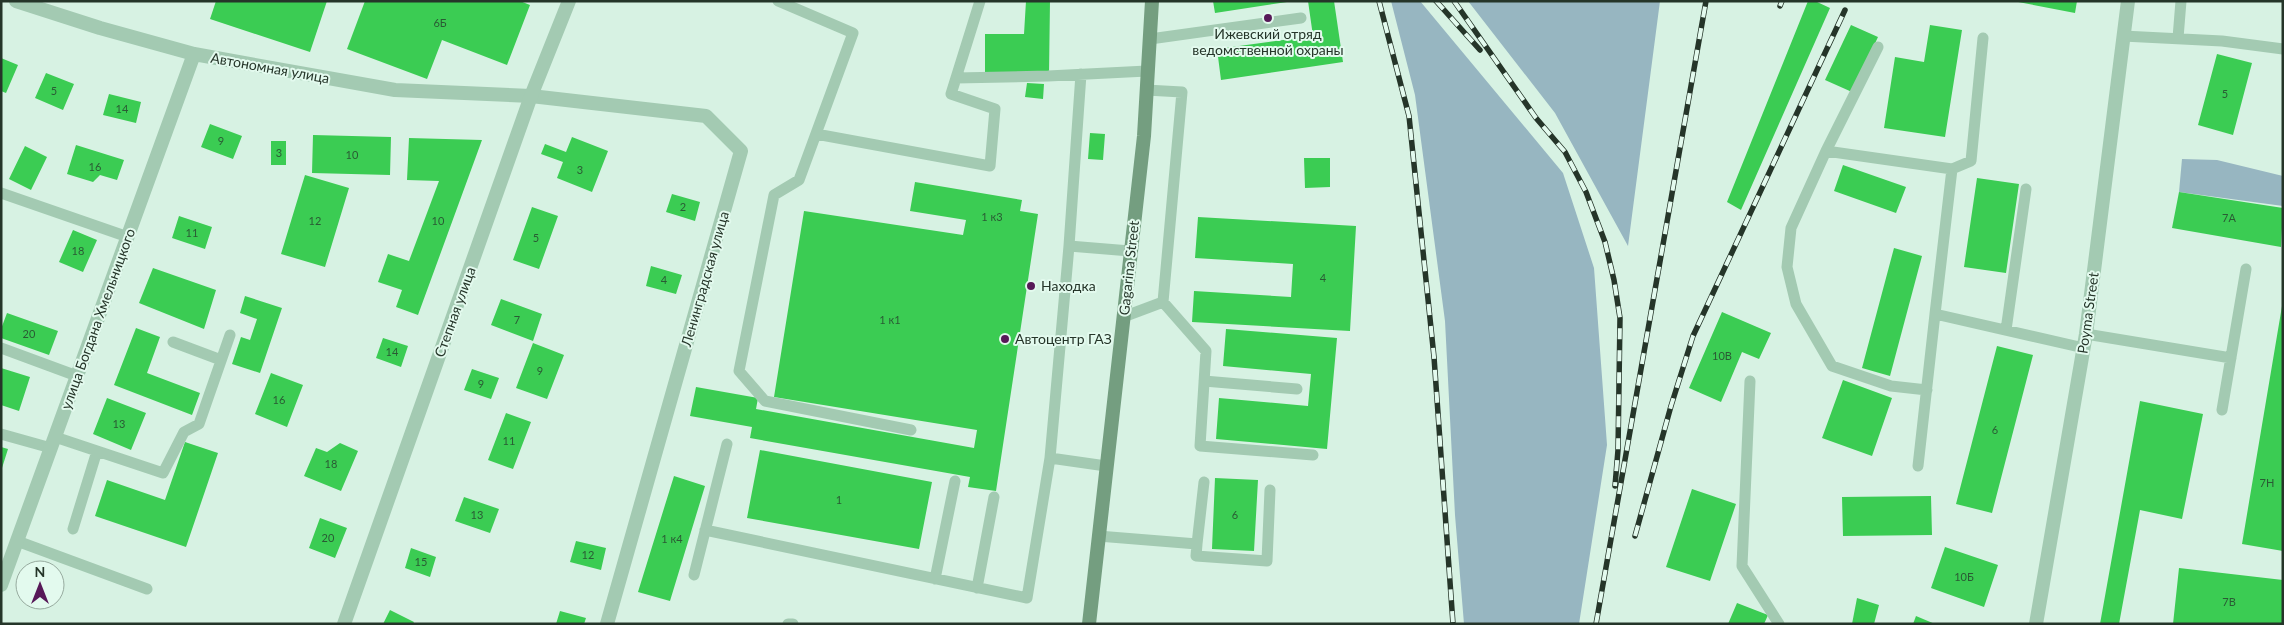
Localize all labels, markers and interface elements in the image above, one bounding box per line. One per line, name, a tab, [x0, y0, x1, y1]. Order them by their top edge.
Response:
marker: Ижевский отряд ведомственной охраны	[1262, 12, 1274, 24]
house number: 6Б	[433, 16, 447, 29]
place label: Ижевский отряд ведомственной охраны	[1192, 25, 1344, 58]
street label: Автономная улица	[209, 49, 331, 86]
house number: 5	[51, 84, 57, 97]
house number: 5	[2222, 87, 2228, 100]
house number: 14	[116, 102, 129, 115]
house number: 9	[218, 134, 224, 147]
house number: 3	[276, 146, 282, 159]
house number: 10	[346, 148, 359, 161]
house number: 16	[89, 160, 101, 173]
house number: 3	[577, 163, 583, 176]
house number: 2	[680, 200, 686, 213]
street label: Ленинградская улица	[677, 209, 732, 349]
house number: 1 к3	[981, 210, 1003, 223]
house number: 7А	[2222, 211, 2236, 224]
house number: 12	[309, 214, 321, 227]
house number: 10	[432, 214, 445, 227]
street label: Gagarina Street	[1115, 220, 1142, 316]
street label: улица Богдана Хмельницкого	[57, 226, 138, 412]
house number: 11	[186, 226, 198, 239]
house number: 5	[533, 231, 539, 244]
house number: 18	[72, 244, 84, 257]
street label: Степная улица	[430, 264, 479, 359]
house number: 4	[1320, 271, 1327, 284]
street label: Poyma Street	[2073, 271, 2102, 355]
house number: 4	[661, 273, 668, 286]
place label: Находка	[1041, 277, 1096, 294]
marker: Находка	[1025, 280, 1037, 292]
house number: 7	[514, 313, 520, 326]
house number: 1 к1	[879, 313, 901, 326]
house number: 20	[23, 327, 36, 340]
place label: Автоцентр ГАЗ	[1015, 330, 1112, 347]
marker: Автоцентр ГАЗ	[999, 333, 1011, 345]
house number: 14	[386, 345, 399, 358]
house number: 10В	[1712, 349, 1732, 362]
house number: 9	[537, 364, 543, 377]
house number: 9	[478, 377, 484, 390]
house number: 16	[273, 393, 285, 406]
house number: 13	[113, 417, 125, 430]
house number: 6	[1992, 423, 1998, 436]
house number: 11	[503, 434, 515, 447]
house number: 18	[325, 457, 337, 470]
house number: 7Н	[2260, 476, 2274, 489]
house number: 1	[836, 493, 842, 506]
house number: 13	[471, 508, 483, 521]
house number: 6	[1232, 508, 1238, 521]
house number: 20	[322, 531, 335, 544]
house number: 1 к4	[661, 532, 683, 545]
house number: 12	[582, 548, 594, 561]
house number: 15	[415, 555, 427, 568]
north arrow	[15, 560, 65, 610]
text: N	[35, 563, 45, 580]
house number: 10Б	[1954, 570, 1974, 583]
house number: 7В	[2222, 595, 2236, 608]

